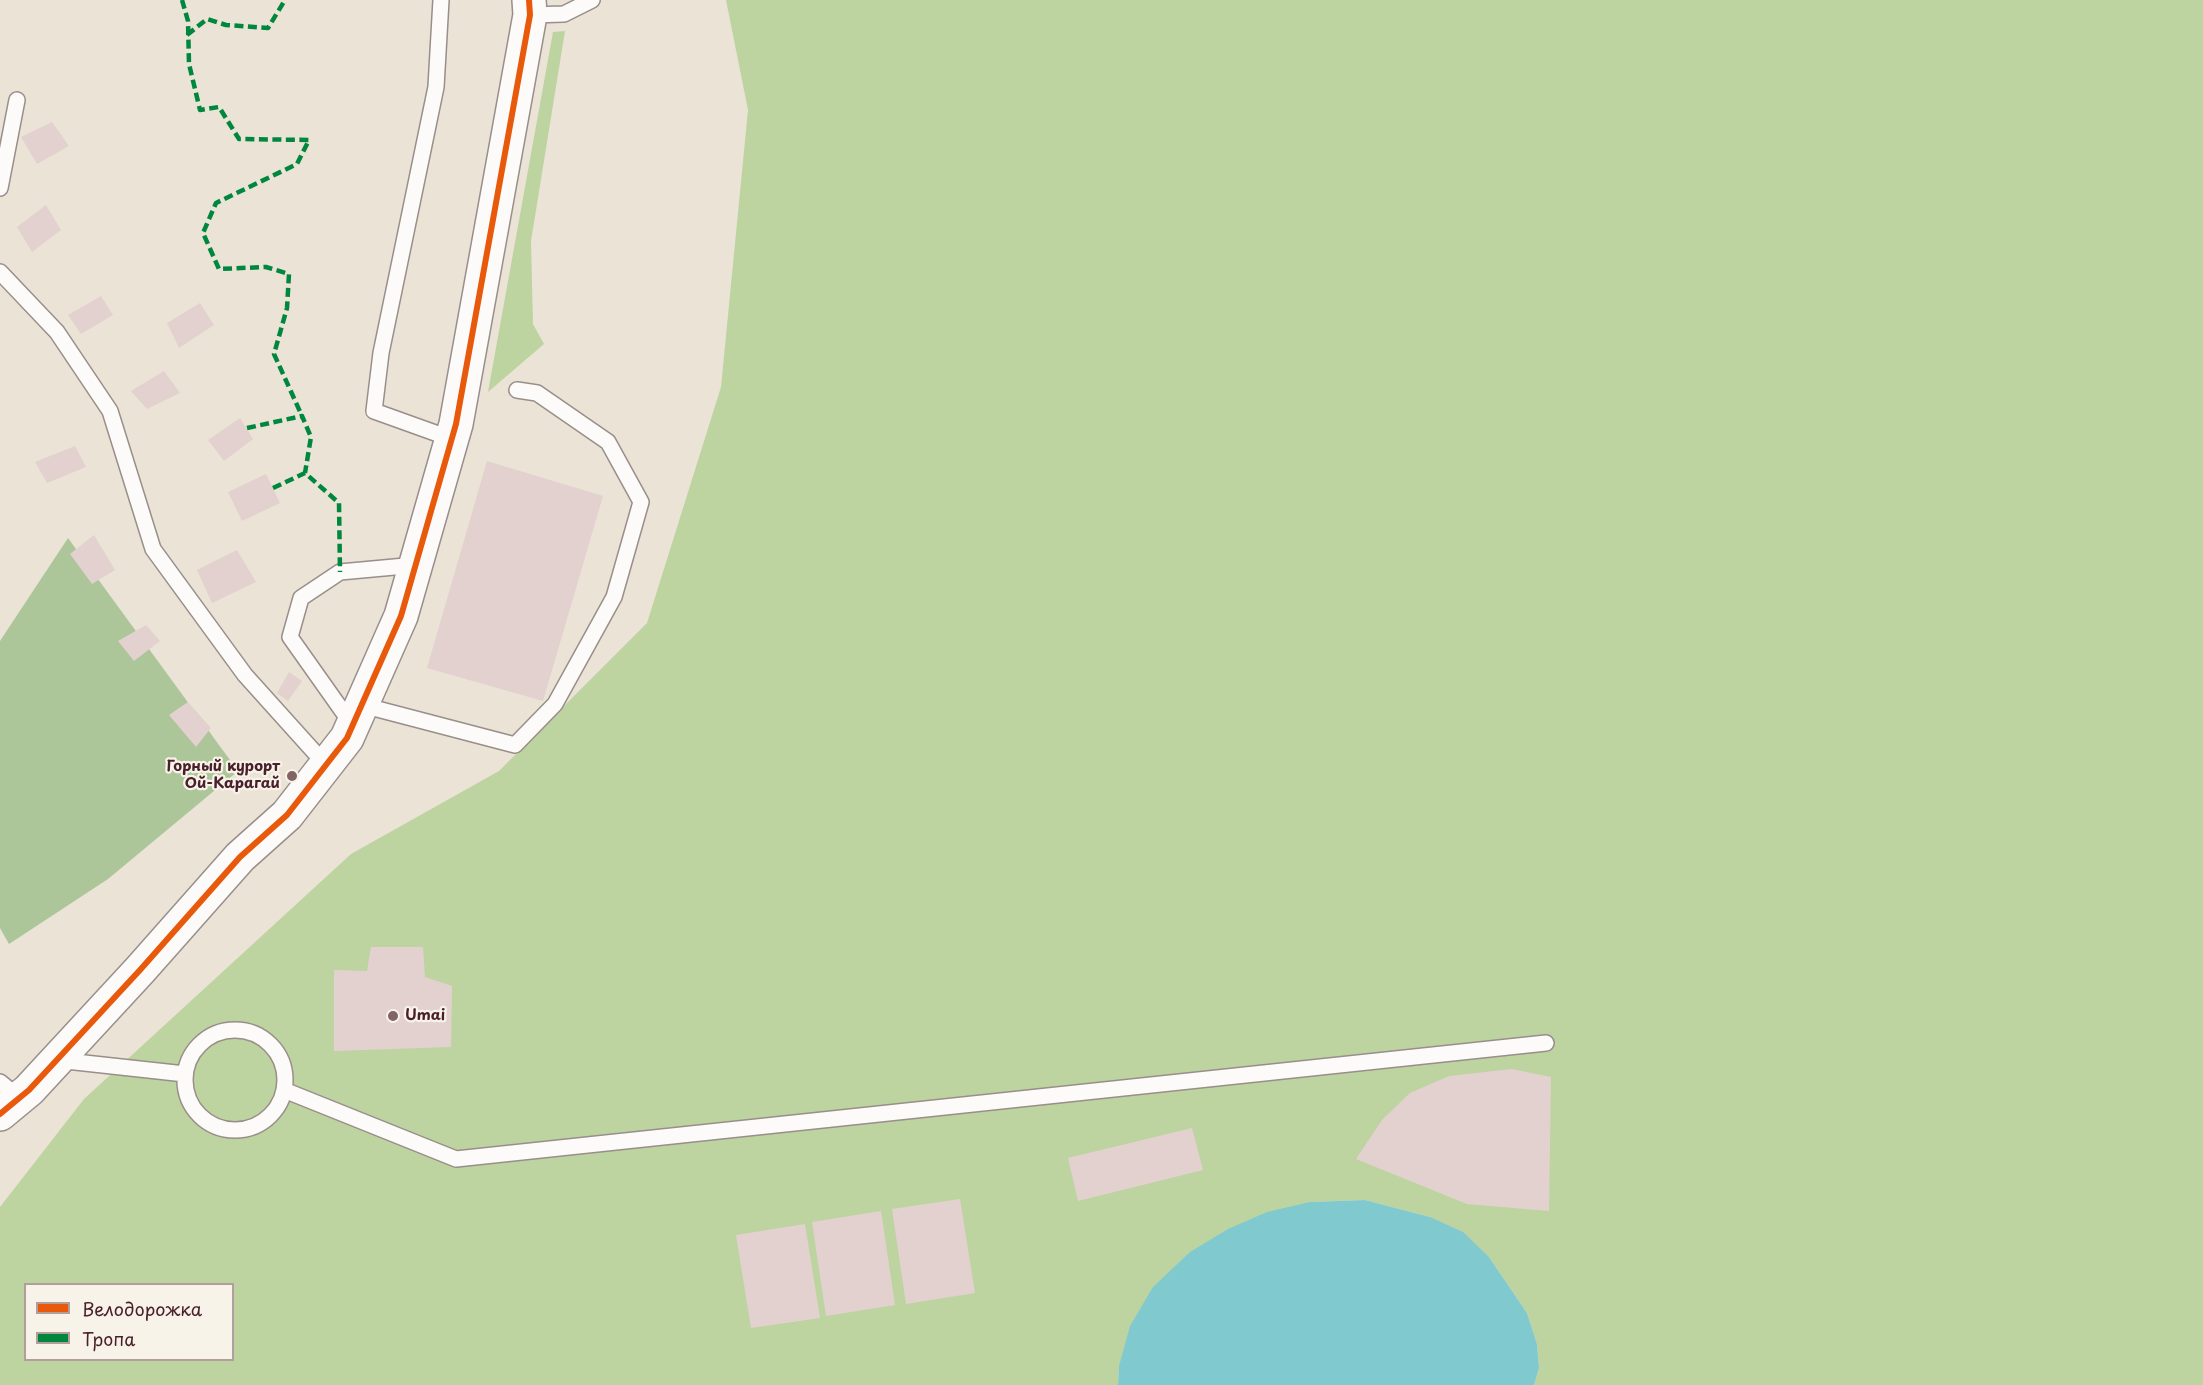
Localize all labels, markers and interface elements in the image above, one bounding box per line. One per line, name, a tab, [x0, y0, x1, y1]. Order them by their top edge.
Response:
place label: Горный курорт Ой-Карагай	[167, 758, 280, 793]
marker: Горный курорт Ой-Карагай	[285, 769, 299, 783]
place label: Umai	[405, 1007, 445, 1025]
marker: Umai	[386, 1009, 400, 1023]
legend	[24, 1283, 234, 1361]
text: Велодорожка	[82, 1295, 202, 1322]
text: Тропа	[82, 1325, 135, 1352]

